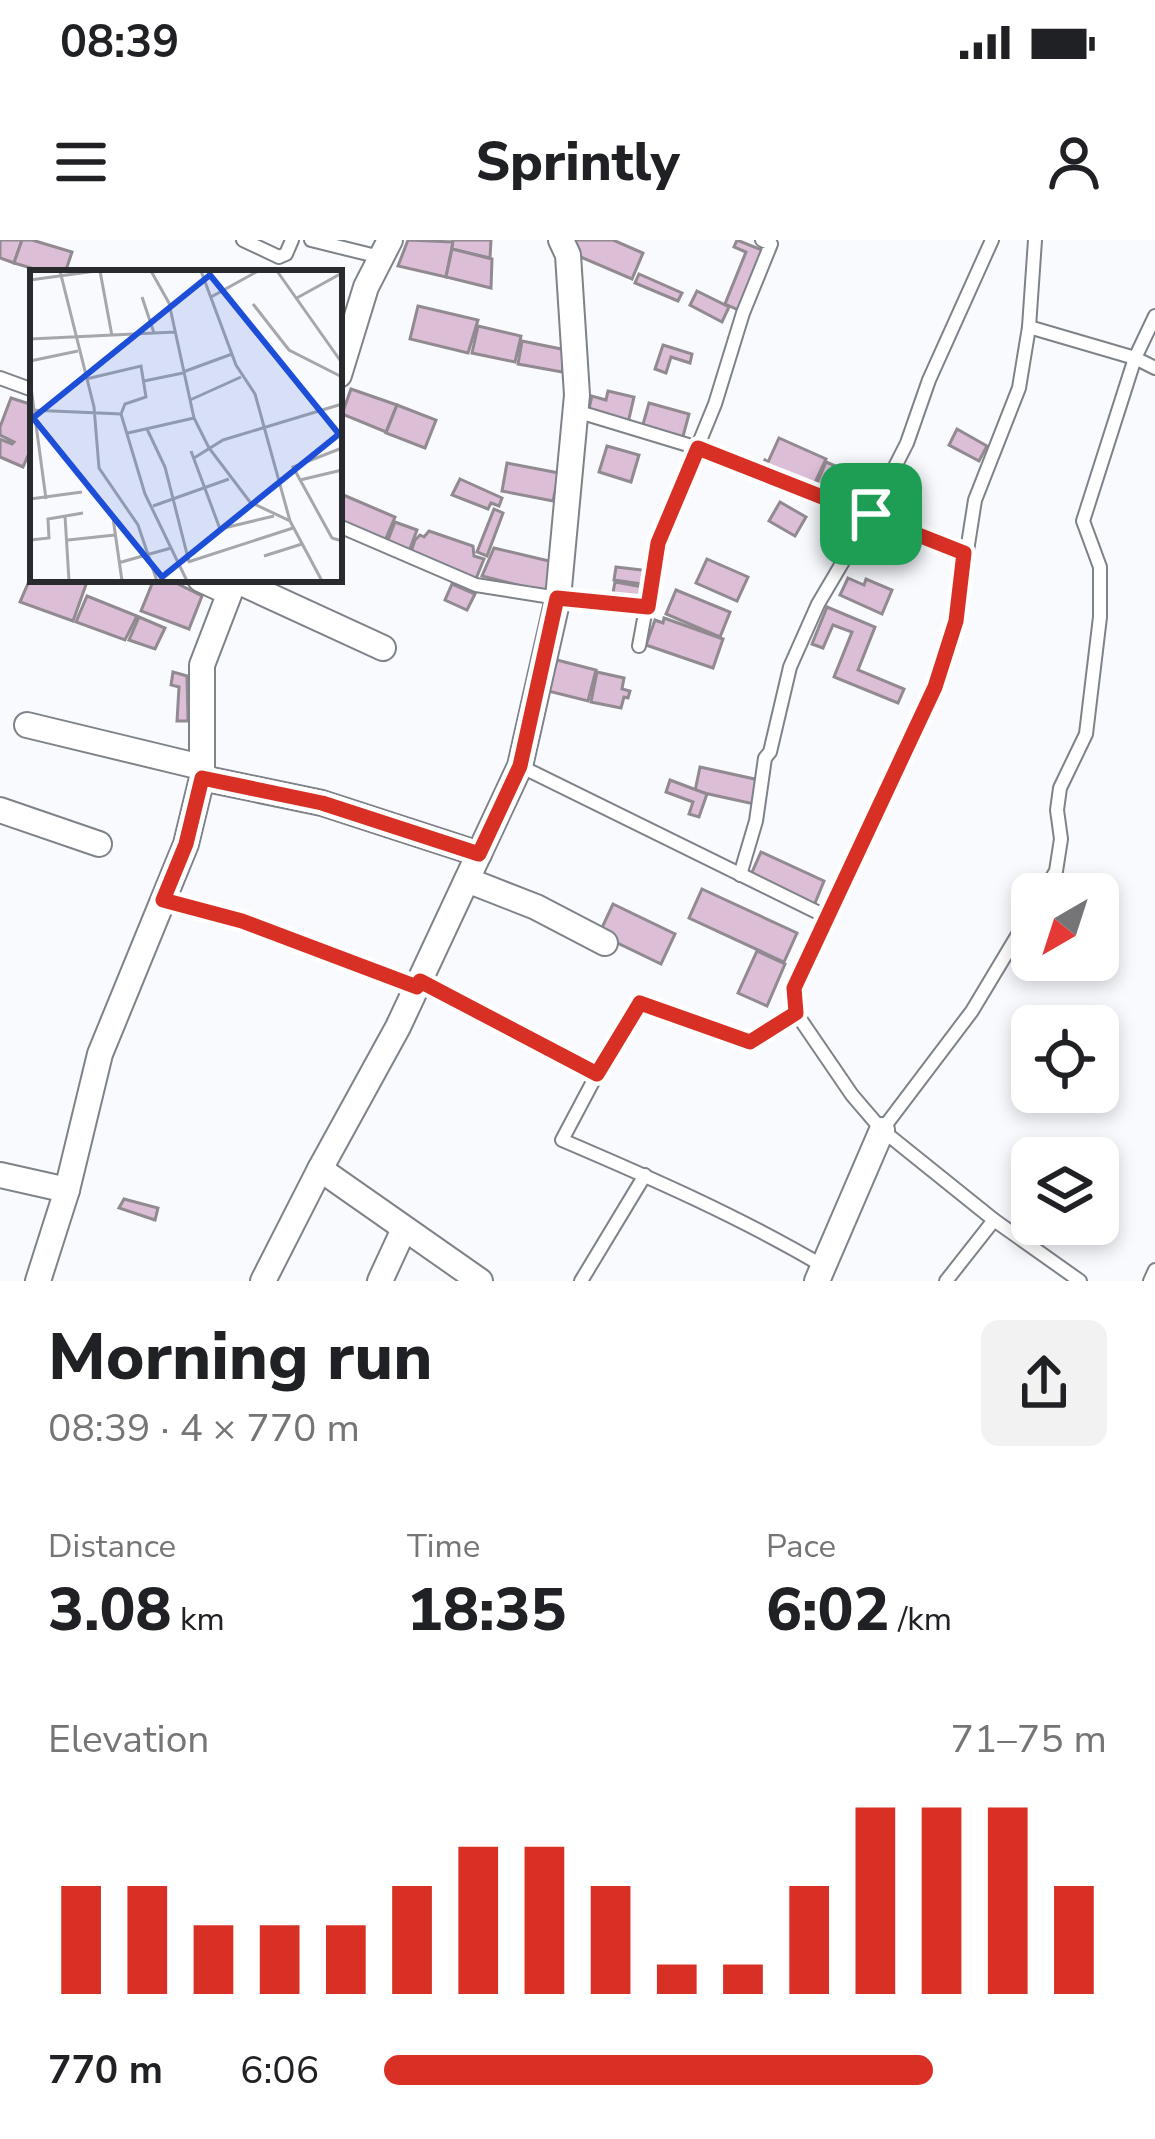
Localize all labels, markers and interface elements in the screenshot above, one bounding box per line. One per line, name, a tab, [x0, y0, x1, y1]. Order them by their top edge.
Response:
text: 08:39	[60, 12, 179, 73]
text: Sprintly	[475, 125, 680, 199]
icon: menu	[48, 129, 114, 195]
icon: person	[1041, 129, 1107, 195]
inset map	[30, 270, 342, 582]
pin	[820, 463, 922, 565]
icon: arrive	[838, 481, 904, 547]
north arrow	[1011, 873, 1119, 981]
map controls	[1011, 873, 1119, 1245]
button: locate	[1011, 1005, 1119, 1113]
button: layers	[1011, 1137, 1119, 1245]
text: Morning run	[48, 1312, 432, 1402]
button: share	[981, 1320, 1107, 1446]
text: 08:39 · 4 × 770 m	[48, 1402, 360, 1455]
text: Distance	[48, 1524, 176, 1569]
text: Time	[407, 1524, 480, 1569]
text: Pace	[766, 1524, 836, 1569]
text: 3.08	[48, 1569, 172, 1651]
text: 18:35	[407, 1569, 567, 1651]
text: 6:02	[766, 1569, 890, 1651]
text: km	[172, 1597, 225, 1642]
text: /km	[890, 1597, 952, 1642]
text: Elevation	[48, 1713, 209, 1766]
text: 71–75 m	[950, 1713, 1107, 1766]
text: 770 m	[48, 2044, 163, 2097]
text: 6:06	[240, 2044, 319, 2097]

